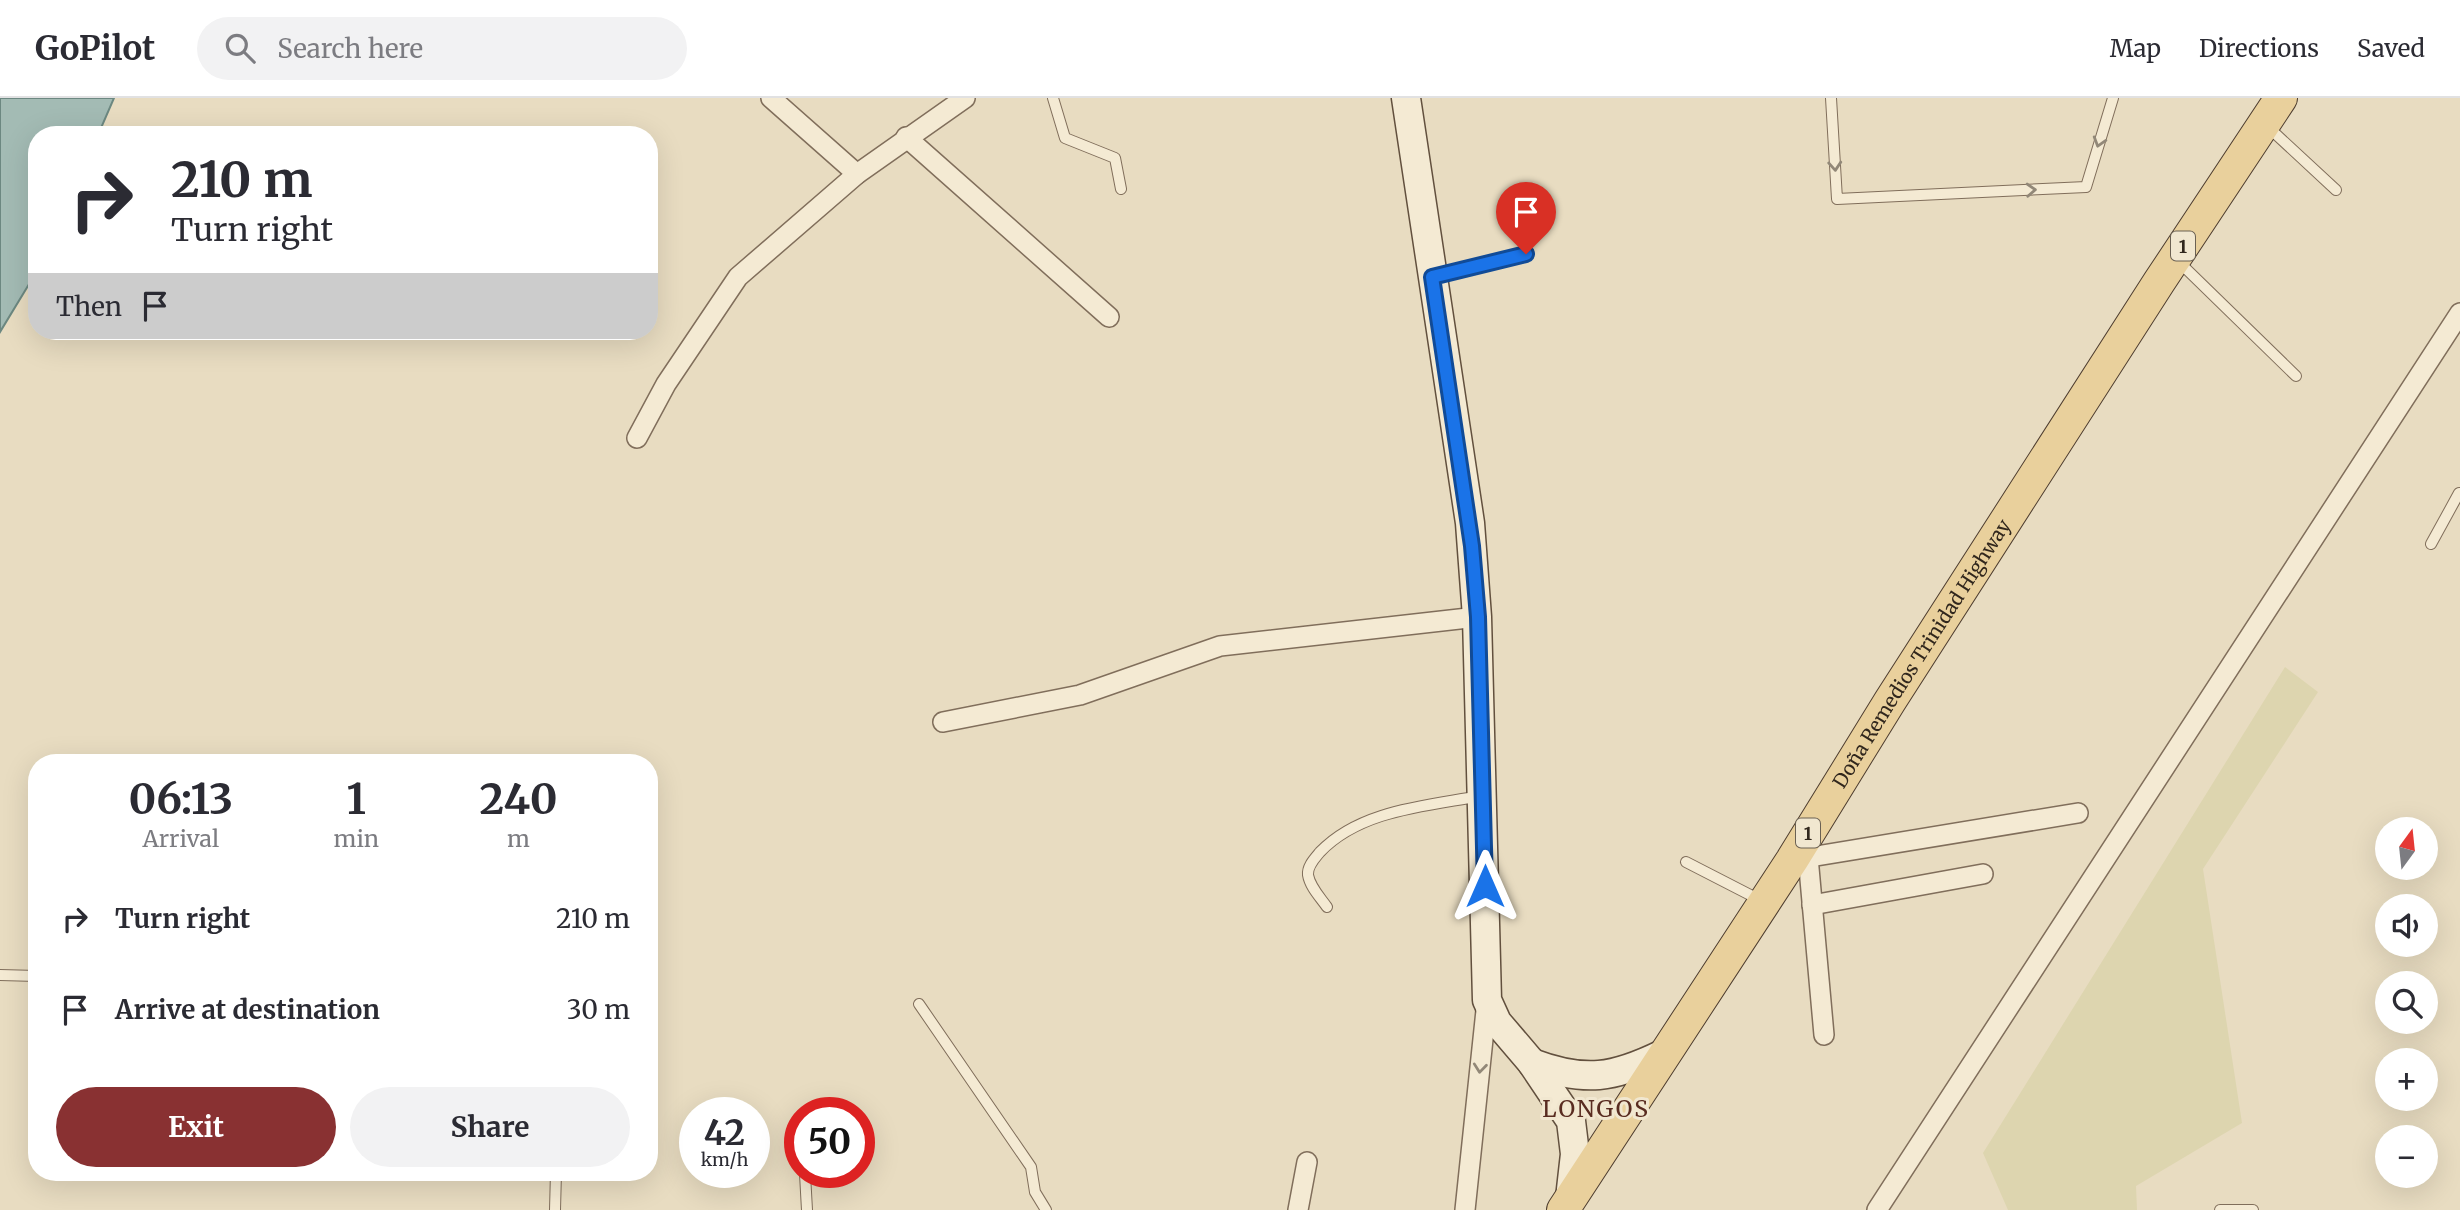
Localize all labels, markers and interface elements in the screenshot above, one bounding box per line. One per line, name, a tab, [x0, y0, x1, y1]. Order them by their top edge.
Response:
search box	[197, 17, 687, 80]
text: GoPilot	[35, 28, 155, 69]
icon: search	[221, 29, 259, 67]
text: Search here	[277, 32, 423, 65]
text: Map	[2110, 33, 2161, 64]
text: Directions	[2199, 33, 2319, 64]
text: Saved	[2357, 33, 2425, 64]
one-way arrow	[2093, 136, 2108, 148]
text: 210 m	[171, 149, 312, 210]
icon: right	[56, 154, 147, 245]
one-way arrow	[1827, 161, 1842, 172]
pin	[1496, 182, 1556, 254]
one-way arrow	[2026, 182, 2037, 197]
icon: arrive	[1507, 193, 1545, 231]
text: Turn right	[171, 210, 333, 250]
road number: 1	[2171, 232, 2195, 260]
icon: arrive	[136, 287, 174, 325]
text: Then	[56, 290, 122, 323]
street label: Doña Remedios Trinidad Highway	[1827, 515, 2016, 792]
text: 06:13	[128, 773, 233, 825]
text: 1	[347, 773, 366, 825]
text: 240	[480, 773, 557, 825]
north arrow	[2375, 817, 2438, 880]
map controls	[2375, 817, 2438, 1188]
road number: 1	[1796, 818, 1820, 848]
text: Arrival	[142, 824, 219, 853]
text: min	[334, 824, 379, 853]
text: m	[507, 824, 530, 853]
position arrow	[1448, 849, 1522, 923]
button: sound	[2375, 894, 2438, 957]
icon: right	[56, 900, 94, 938]
text: Turn right	[115, 902, 250, 935]
text: 210 m	[556, 902, 630, 935]
button: search	[2375, 971, 2438, 1034]
icon: arrive	[56, 991, 94, 1029]
text: Arrive at destination	[115, 993, 380, 1026]
text: 30 m	[567, 993, 630, 1026]
button: +	[2375, 1048, 2438, 1111]
one-way arrow	[1473, 1062, 1488, 1073]
button: Exit	[56, 1087, 336, 1167]
button: Share	[350, 1087, 630, 1167]
district label: LONGOS	[1542, 1094, 1650, 1123]
speed limit sign: 50	[784, 1097, 875, 1188]
text: 42	[704, 1111, 745, 1155]
button: −	[2375, 1125, 2438, 1188]
text: km/h	[701, 1148, 748, 1171]

